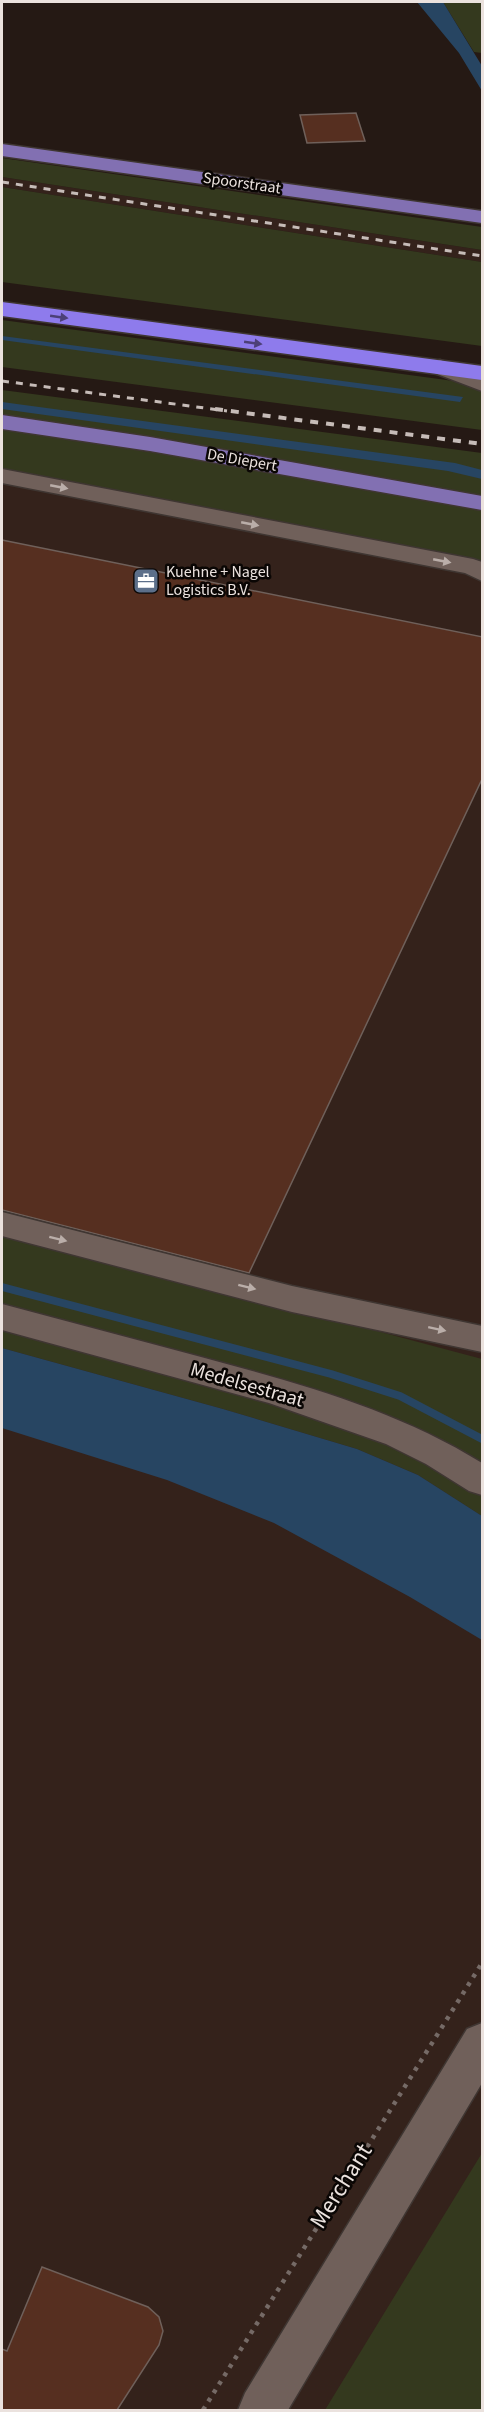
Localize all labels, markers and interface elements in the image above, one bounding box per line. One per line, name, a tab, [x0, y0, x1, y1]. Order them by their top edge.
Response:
street label: Spoorstraat	[202, 167, 283, 199]
one-way arrow	[50, 312, 69, 322]
one-way arrow	[243, 338, 262, 347]
street label: De Diepert	[205, 443, 279, 477]
one-way arrow	[50, 483, 69, 492]
one-way arrow	[241, 520, 260, 529]
one-way arrow	[433, 557, 452, 566]
place label: Kuehne + Nagel Logistics B.V.	[166, 561, 270, 601]
office icon: Kuehne + Nagel Logistics B.V.	[131, 566, 161, 596]
one-way arrow	[49, 1234, 67, 1244]
one-way arrow	[238, 1283, 256, 1293]
one-way arrow	[428, 1325, 447, 1335]
street label: Medelsestraat	[187, 1355, 307, 1415]
street label: Merchant	[301, 2137, 381, 2235]

